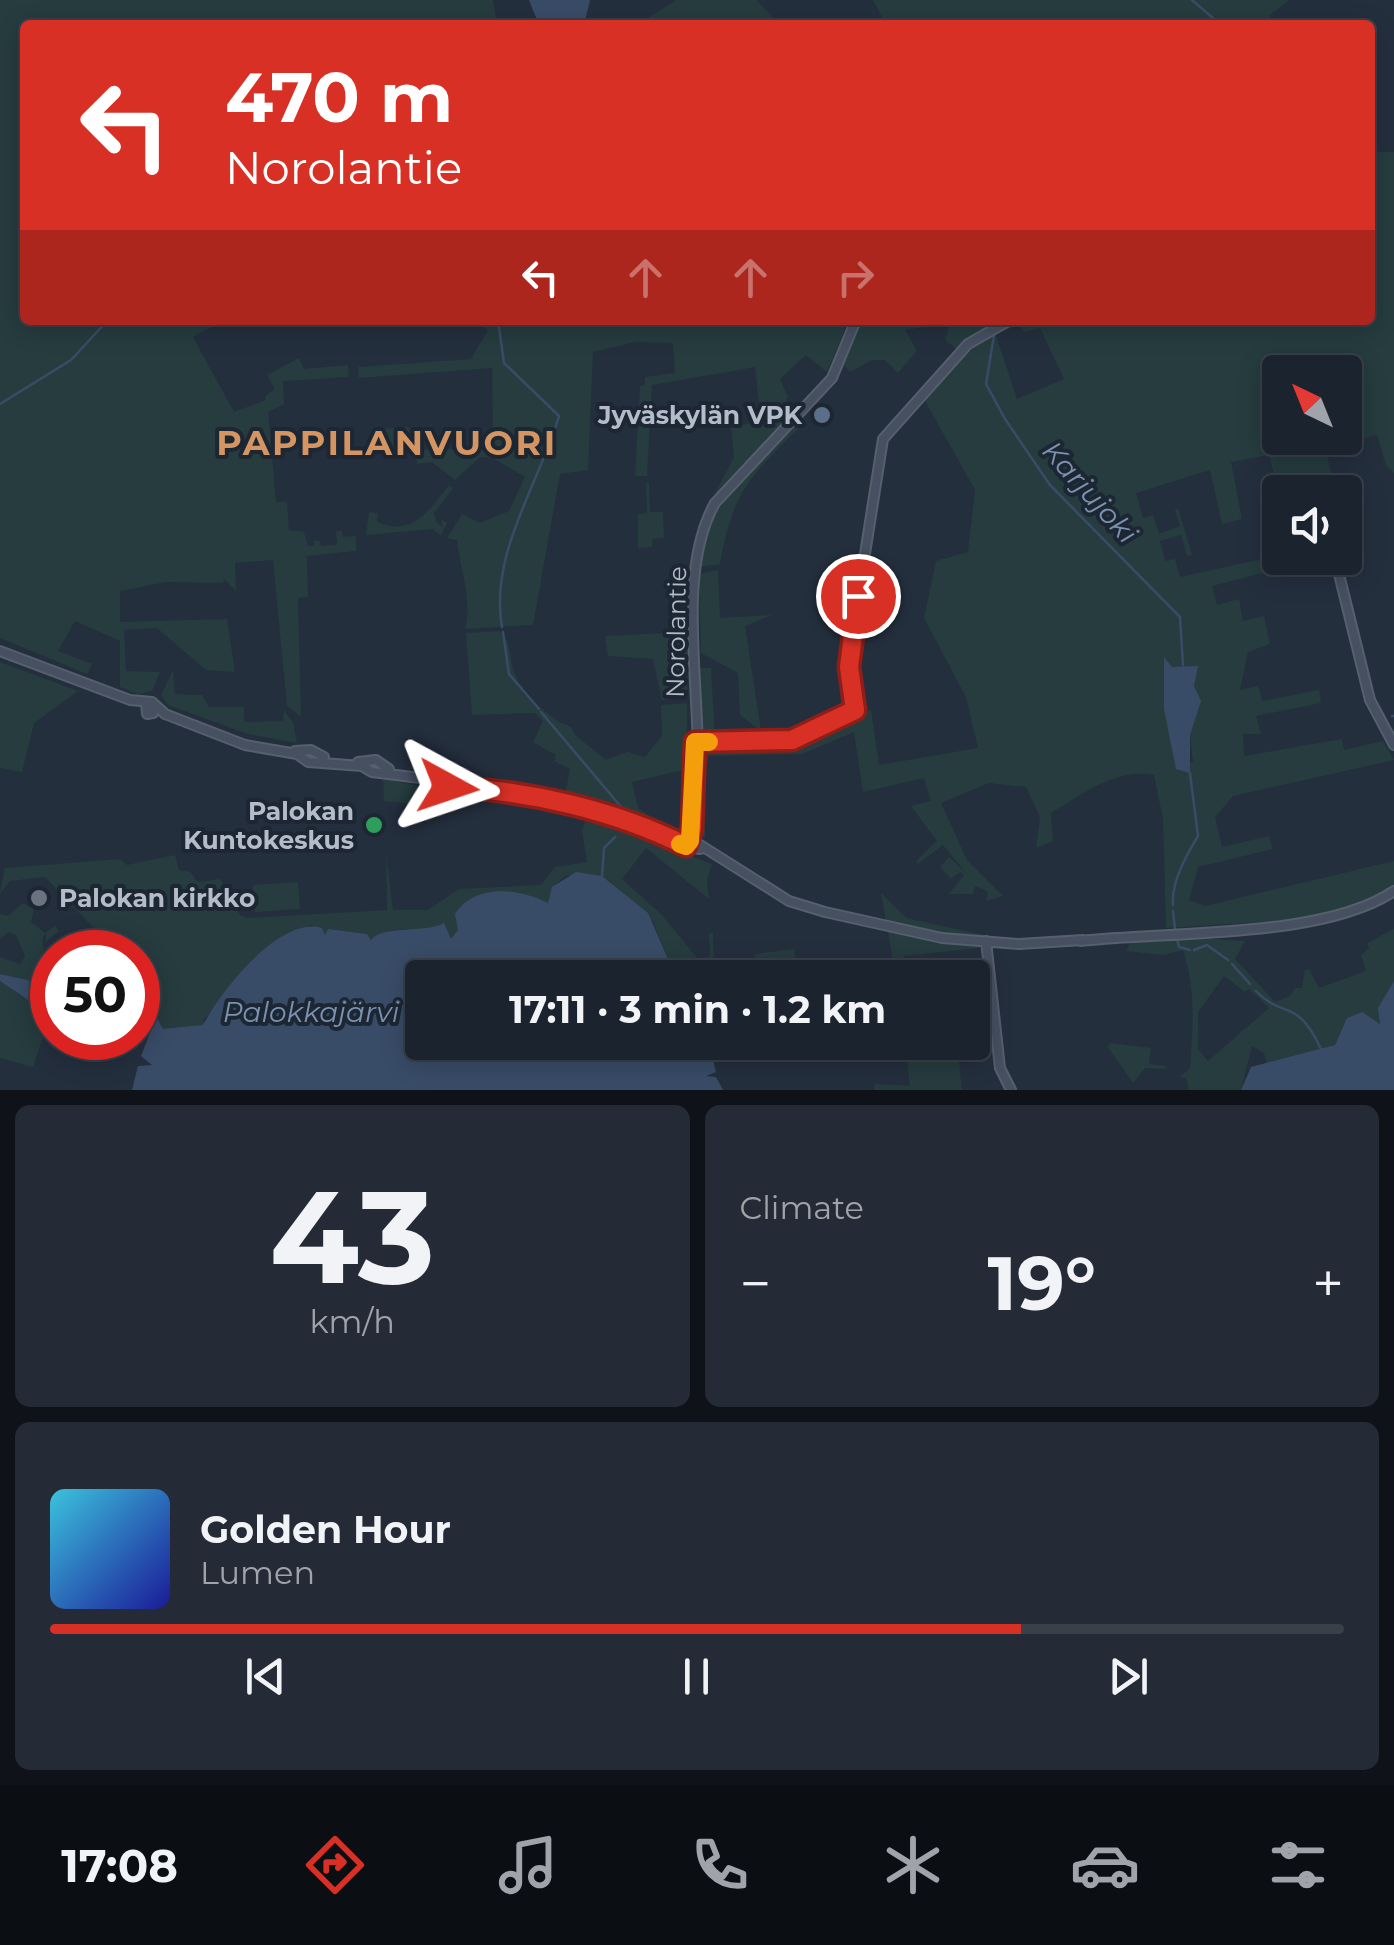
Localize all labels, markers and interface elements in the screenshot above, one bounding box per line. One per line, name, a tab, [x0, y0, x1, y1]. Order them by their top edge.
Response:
text: 470 m	[225, 54, 453, 140]
icon: left	[60, 60, 190, 190]
text: Norolantie	[225, 140, 462, 195]
icon: left	[513, 250, 568, 305]
icon: ahead	[618, 250, 673, 305]
icon: ahead	[723, 250, 778, 305]
icon: right	[828, 250, 883, 305]
north arrow	[1262, 355, 1362, 455]
map controls	[1262, 355, 1362, 575]
place label: Jyväskylän VPK	[597, 400, 802, 430]
marker: Jyväskylän VPK	[811, 404, 833, 426]
district label: PAPPILANVUORI	[216, 421, 558, 464]
water label: Karjujoki	[1035, 434, 1145, 550]
button: sound	[1262, 475, 1362, 575]
pin	[816, 554, 901, 639]
street label: Norolantie	[660, 566, 692, 698]
icon: arrive	[831, 569, 886, 624]
position arrow	[396, 735, 500, 839]
place label: Palokan Kuntokeskus	[183, 796, 354, 855]
marker: Palokan Kuntokeskus	[363, 814, 385, 836]
place label: Palokan kirkko	[59, 883, 255, 913]
marker: Palokan kirkko	[28, 887, 50, 909]
speed limit sign: 50	[30, 930, 160, 1060]
text: 17:11 · 3 min · 1.2 km	[509, 986, 886, 1033]
water label: Palokkajärvi	[223, 995, 400, 1029]
text: 43	[269, 1157, 435, 1316]
text: Climate	[740, 1188, 864, 1227]
text: 19°	[987, 1237, 1096, 1329]
text: −	[740, 1250, 771, 1317]
text: +	[1312, 1250, 1344, 1317]
text: km/h	[310, 1302, 395, 1341]
text: Golden Hour	[200, 1506, 451, 1553]
text: Lumen	[200, 1553, 315, 1592]
icon: previous	[238, 1649, 293, 1704]
icon: pause	[669, 1649, 724, 1704]
icon: next	[1101, 1649, 1156, 1704]
icon: directions	[300, 1830, 370, 1900]
icon: music	[493, 1830, 563, 1900]
icon: phone	[685, 1830, 755, 1900]
icon: climate	[878, 1830, 948, 1900]
icon: car	[1070, 1830, 1140, 1900]
icon: filters	[1263, 1830, 1333, 1900]
text: 17:08	[61, 1838, 178, 1893]

